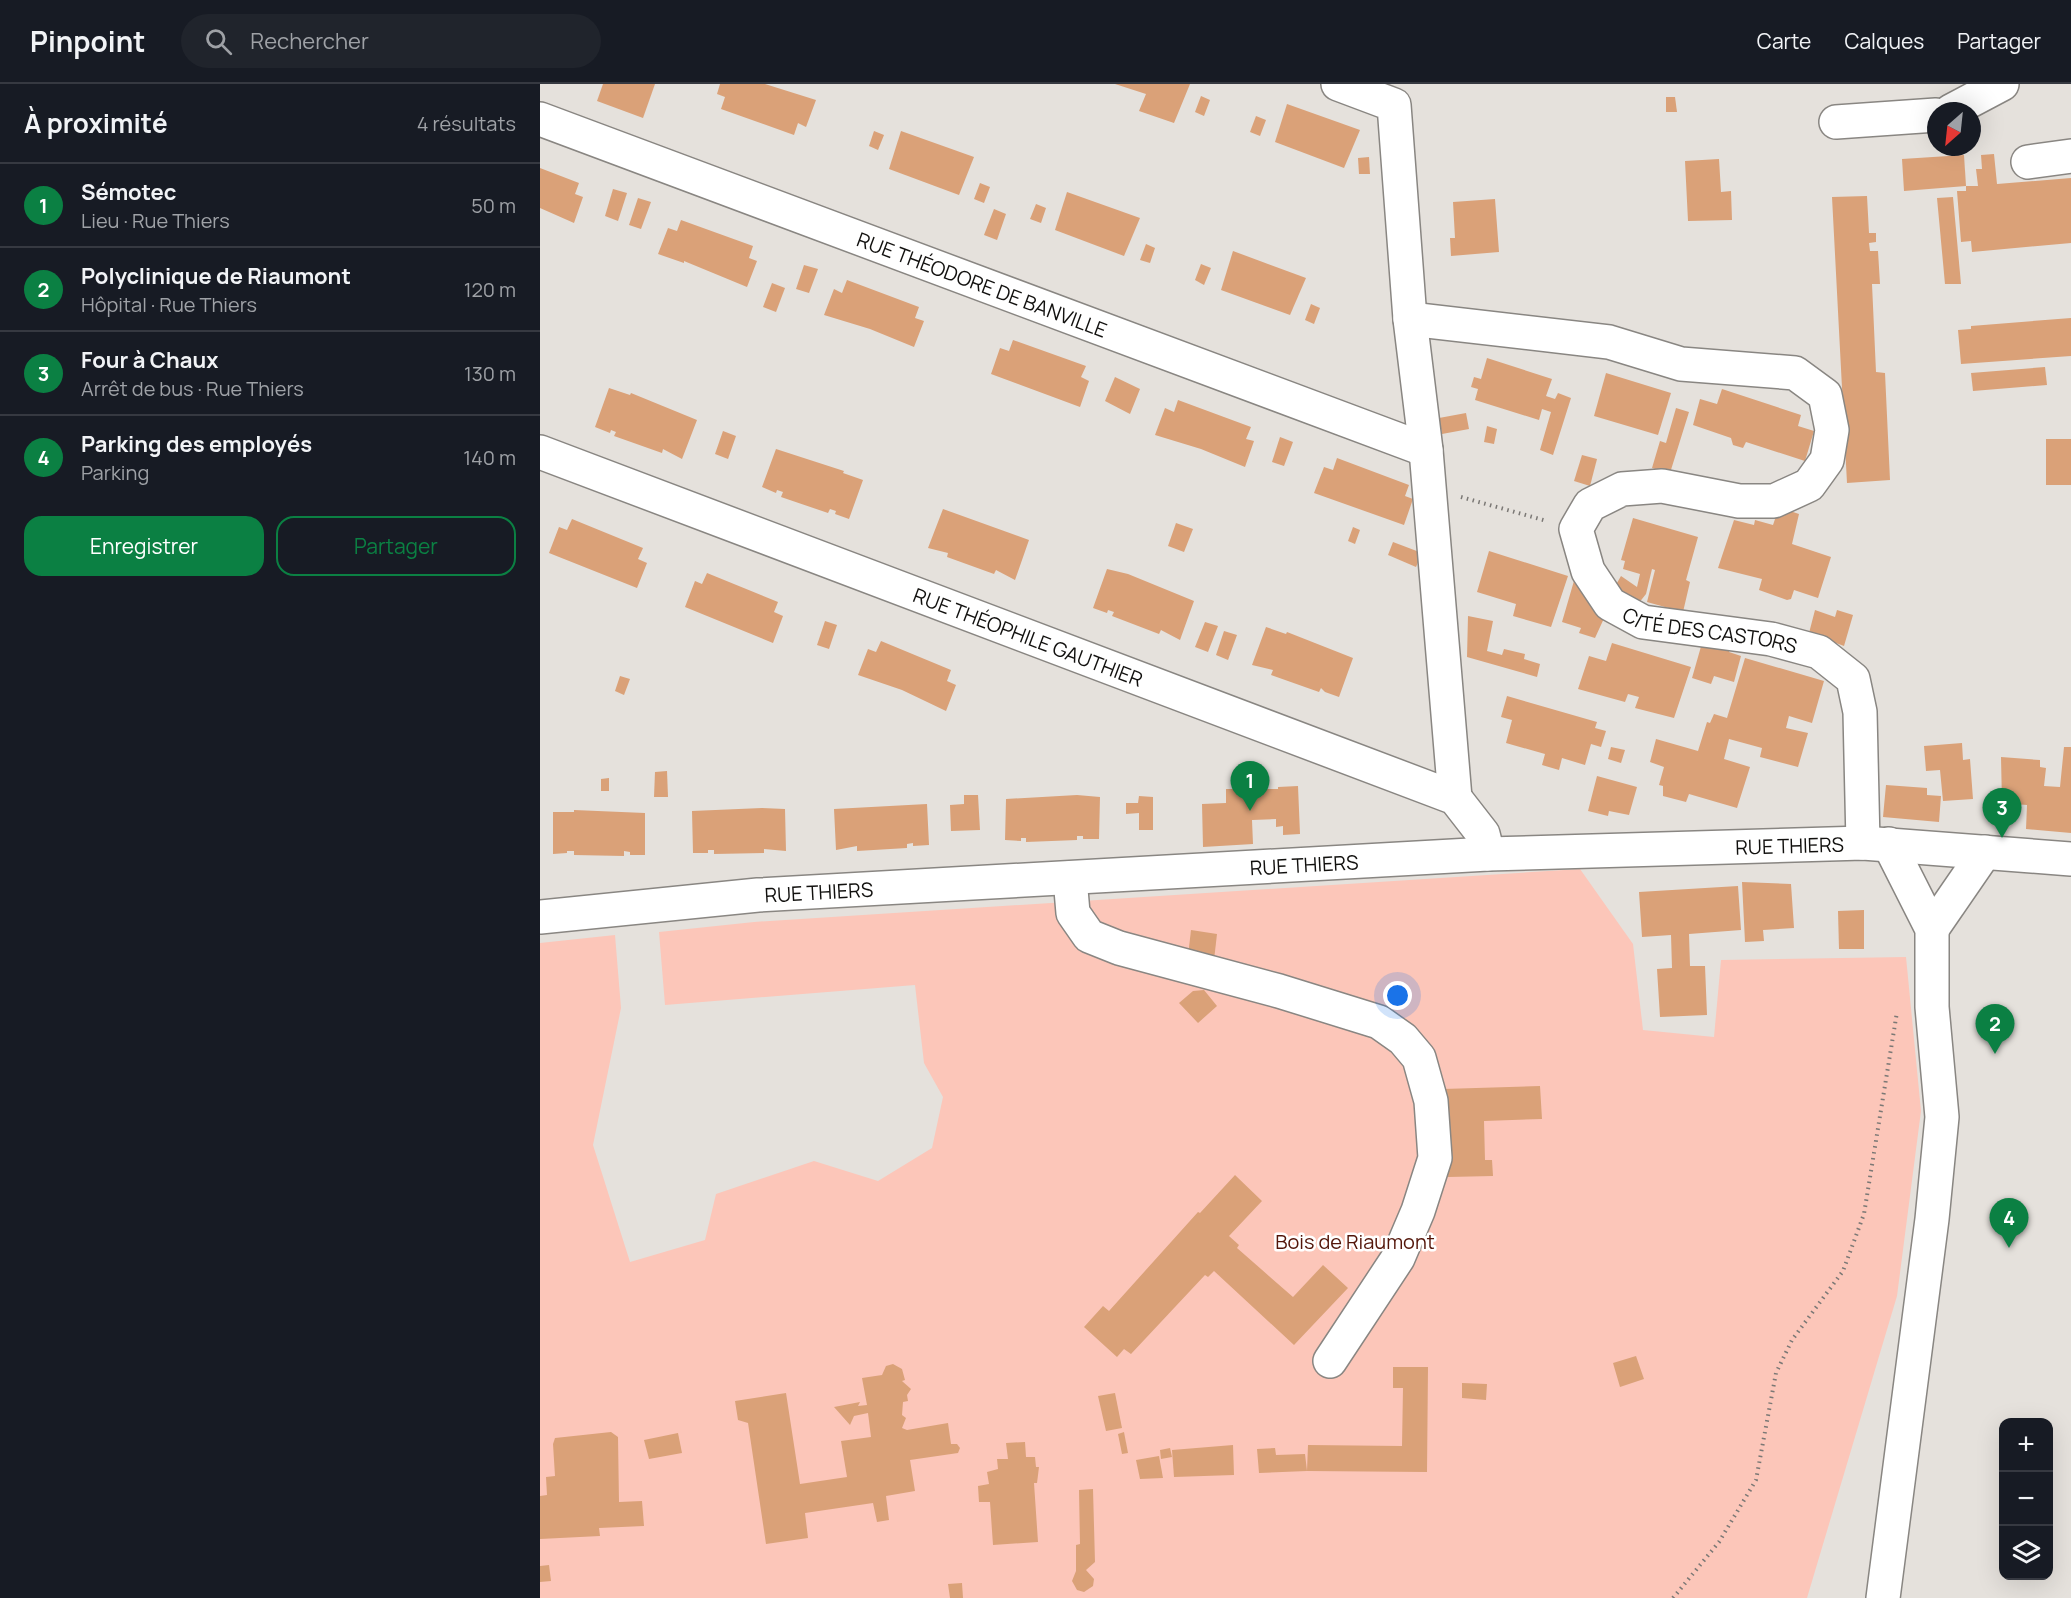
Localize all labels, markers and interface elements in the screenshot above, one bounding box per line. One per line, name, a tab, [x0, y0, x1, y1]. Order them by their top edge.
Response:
search box	[181, 14, 601, 68]
text: Pinpoint	[30, 22, 145, 60]
icon: search	[202, 25, 235, 58]
text: Rechercher	[250, 26, 369, 56]
text: Carte	[1757, 27, 1811, 55]
text: Calques	[1844, 27, 1924, 55]
text: Partager	[1957, 27, 2041, 55]
north arrow	[1927, 102, 1981, 156]
text: À proximité	[24, 105, 168, 141]
text: 4 résultats	[417, 110, 516, 137]
text: Sémotec	[81, 177, 176, 207]
text: 1	[39, 192, 48, 219]
text: 50 m	[471, 192, 516, 219]
text: Lieu · Rue Thiers	[81, 207, 230, 234]
street label: RUE THÉODORE DE BANVILLE	[853, 225, 1111, 343]
text: Polyclinique de Riaumont	[81, 261, 351, 291]
text: 2	[38, 276, 49, 303]
text: 120 m	[464, 276, 516, 303]
text: Hôpital · Rue Thiers	[81, 291, 257, 318]
text: Four à Chaux	[81, 345, 218, 375]
text: 3	[38, 360, 49, 387]
text: 130 m	[464, 360, 516, 387]
text: Arrêt de bus · Rue Thiers	[81, 375, 304, 402]
text: Parking des employés	[81, 429, 312, 459]
text: 4	[37, 444, 50, 471]
text: 140 m	[463, 444, 516, 471]
text: Parking	[81, 459, 149, 486]
button: Enregistrer	[24, 516, 264, 576]
button: Partager	[276, 516, 516, 576]
street label: RUE THÉOPHILE GAUTHIER	[910, 581, 1147, 692]
street label: CITÉ DES CASTORS	[1618, 600, 1800, 659]
pin: 1	[1230, 762, 1270, 811]
pin: 3	[1982, 788, 2022, 838]
street label: RUE THIERS	[1735, 830, 1844, 860]
street label: RUE THIERS	[1249, 848, 1359, 881]
street label: RUE THIERS	[764, 875, 874, 908]
your location	[1383, 981, 1412, 1010]
pin: 2	[1976, 1004, 2014, 1054]
pin: 4	[1990, 1198, 2028, 1248]
park label: Bois de Riaumont	[1275, 1228, 1435, 1255]
map controls	[1999, 1418, 2053, 1580]
button: +	[1999, 1418, 2053, 1472]
button: −	[1999, 1472, 2053, 1526]
button: layers	[1999, 1526, 2053, 1580]

